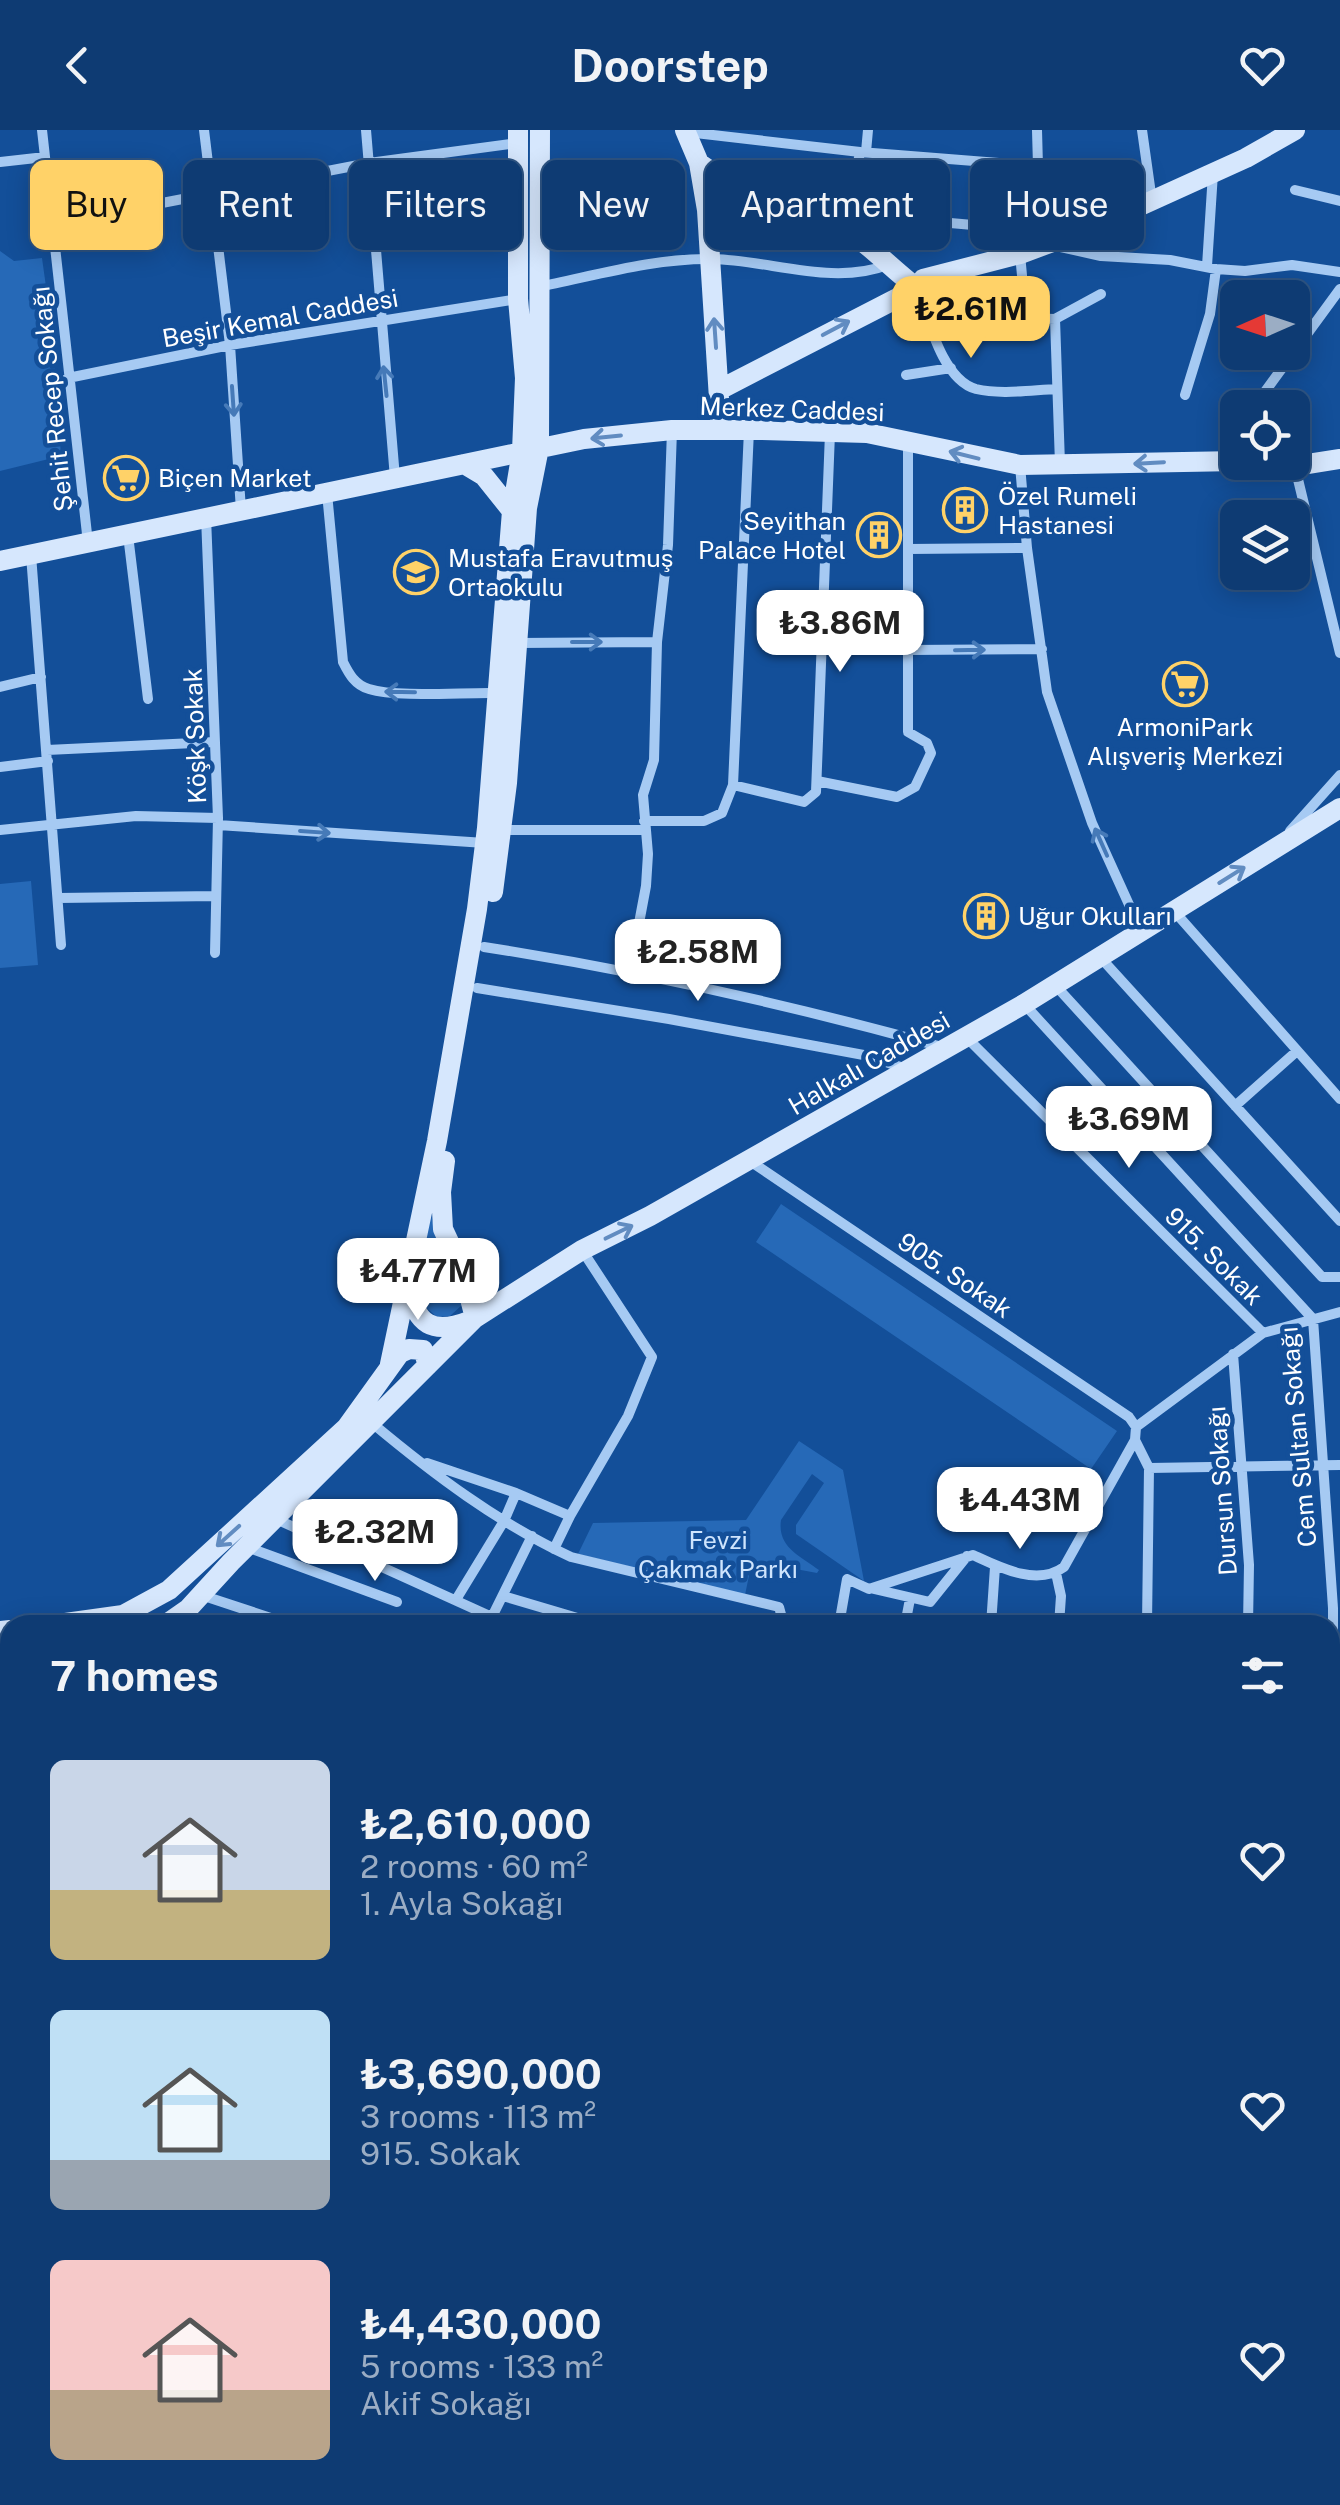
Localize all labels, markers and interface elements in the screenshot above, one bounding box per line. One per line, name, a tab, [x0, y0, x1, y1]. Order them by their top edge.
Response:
icon: back	[50, 38, 105, 93]
icon: heart	[1235, 38, 1290, 93]
text: Doorstep	[571, 39, 769, 92]
chip: Buy	[30, 160, 163, 250]
chip: Rent	[183, 160, 329, 250]
chip: Filters	[349, 160, 522, 250]
chip: New	[542, 160, 685, 250]
chip: Apartment	[705, 160, 950, 250]
chip: House	[970, 160, 1144, 250]
pin: ₺2.61M	[890, 276, 1052, 361]
north arrow	[1220, 280, 1310, 370]
map controls	[1220, 280, 1310, 590]
street label: Beşir Kemal Caddesi	[160, 282, 400, 354]
street label: Şehit Recep Sokağı	[25, 285, 79, 513]
text: ₺2.61M	[914, 290, 1028, 327]
one-way arrow	[705, 317, 724, 349]
one-way arrow	[820, 318, 850, 337]
one-way arrow	[376, 366, 395, 398]
one-way arrow	[224, 384, 243, 416]
button: locate	[1220, 390, 1310, 480]
street label: Merkez Caddesi	[699, 391, 885, 427]
one-way arrow	[591, 427, 623, 446]
one-way arrow	[949, 445, 981, 463]
one-way arrow	[1133, 454, 1165, 473]
supermarket icon: Biçen Market	[103, 455, 149, 501]
place label: Biçen Market	[158, 463, 312, 493]
place label: Özel Rumeli Hastanesi	[998, 481, 1137, 540]
building icon: Özel Rumeli Hastanesi	[942, 487, 988, 533]
button: layers	[1220, 500, 1310, 590]
place label: Seyithan Palace Hotel	[698, 506, 846, 565]
building icon: Seyithan Palace Hotel	[856, 512, 902, 558]
place label: Mustafa Eravutmuş Ortaokulu	[448, 543, 674, 602]
school or university icon: Mustafa Eravutmuş Ortaokulu	[393, 549, 439, 595]
pin: ₺3.86M	[759, 590, 921, 675]
text: ₺3.86M	[779, 604, 901, 641]
one-way arrow	[571, 633, 603, 652]
one-way arrow	[954, 640, 986, 659]
supermarket icon: ArmoniPark Alışveriş Merkezi	[1162, 661, 1208, 707]
street label: Köşk Sokak	[178, 668, 212, 804]
one-way arrow	[385, 682, 417, 701]
place label: ArmoniPark Alışveriş Merkezi	[1087, 712, 1283, 771]
one-way arrow	[299, 822, 331, 841]
one-way arrow	[1091, 827, 1109, 858]
one-way arrow	[1217, 865, 1246, 885]
building icon: Uğur Okulları	[963, 893, 1009, 939]
place label: Uğur Okulları	[1018, 901, 1172, 931]
pin: ₺2.58M	[617, 919, 779, 1004]
text: ₺2.58M	[637, 933, 759, 970]
street label: Halkalı Caddesi	[783, 1005, 955, 1121]
pin: ₺3.69M	[1048, 1086, 1210, 1171]
text: ₺3.69M	[1068, 1100, 1190, 1137]
street label: 915. Sokak	[1159, 1201, 1269, 1311]
one-way arrow	[603, 1222, 633, 1241]
street label: 905. Sokak	[892, 1226, 1018, 1324]
pin: ₺4.77M	[337, 1238, 499, 1323]
text: ₺4.77M	[359, 1252, 477, 1289]
street label: Cem Sultan Sokağı	[1273, 1326, 1323, 1548]
street label: Dursun Sokağı	[1201, 1405, 1243, 1577]
pin: ₺4.43M	[939, 1467, 1101, 1552]
text: ₺4.43M	[959, 1481, 1081, 1518]
pin: ₺2.32M	[294, 1499, 456, 1584]
text: ₺2.32M	[315, 1513, 435, 1550]
one-way arrow	[216, 1524, 241, 1547]
park label: Fevzi Çakmak Parkı	[638, 1525, 798, 1584]
icon: filters	[1235, 1648, 1290, 1703]
text: 7 homes	[50, 1651, 219, 1700]
text: ₺2,610,000	[360, 1799, 591, 1848]
icon: home	[130, 1800, 250, 1920]
icon: heart	[1235, 1833, 1290, 1888]
text: 2 rooms · 60 m²	[360, 1848, 588, 1885]
text: 1. Ayla Sokağı	[360, 1885, 563, 1922]
text: ₺3,690,000	[360, 2049, 602, 2098]
icon: home	[130, 2050, 250, 2170]
icon: heart	[1235, 2083, 1290, 2138]
text: 3 rooms · 113 m²	[360, 2098, 596, 2135]
text: 915. Sokak	[360, 2135, 521, 2172]
text: ₺4,430,000	[360, 2299, 602, 2348]
icon: home	[130, 2300, 250, 2420]
icon: heart	[1235, 2333, 1290, 2388]
text: 5 rooms · 133 m²	[360, 2348, 603, 2385]
text: Akif Sokağı	[360, 2385, 532, 2422]

